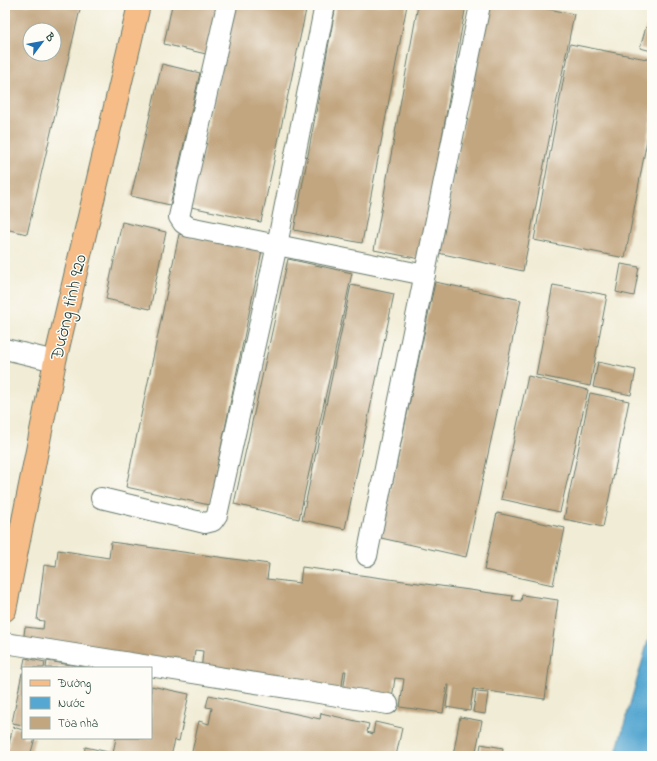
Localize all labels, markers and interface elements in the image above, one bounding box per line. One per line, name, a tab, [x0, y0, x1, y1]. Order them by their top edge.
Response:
north arrow	[22, 22, 62, 62]
text: B	[40, 29, 59, 45]
street label: Đường tỉnh 920	[45, 252, 96, 364]
legend	[22, 667, 152, 739]
text: Đường	[57, 675, 91, 694]
text: Nước	[58, 695, 85, 713]
text: Tòa nhà	[58, 715, 98, 733]

